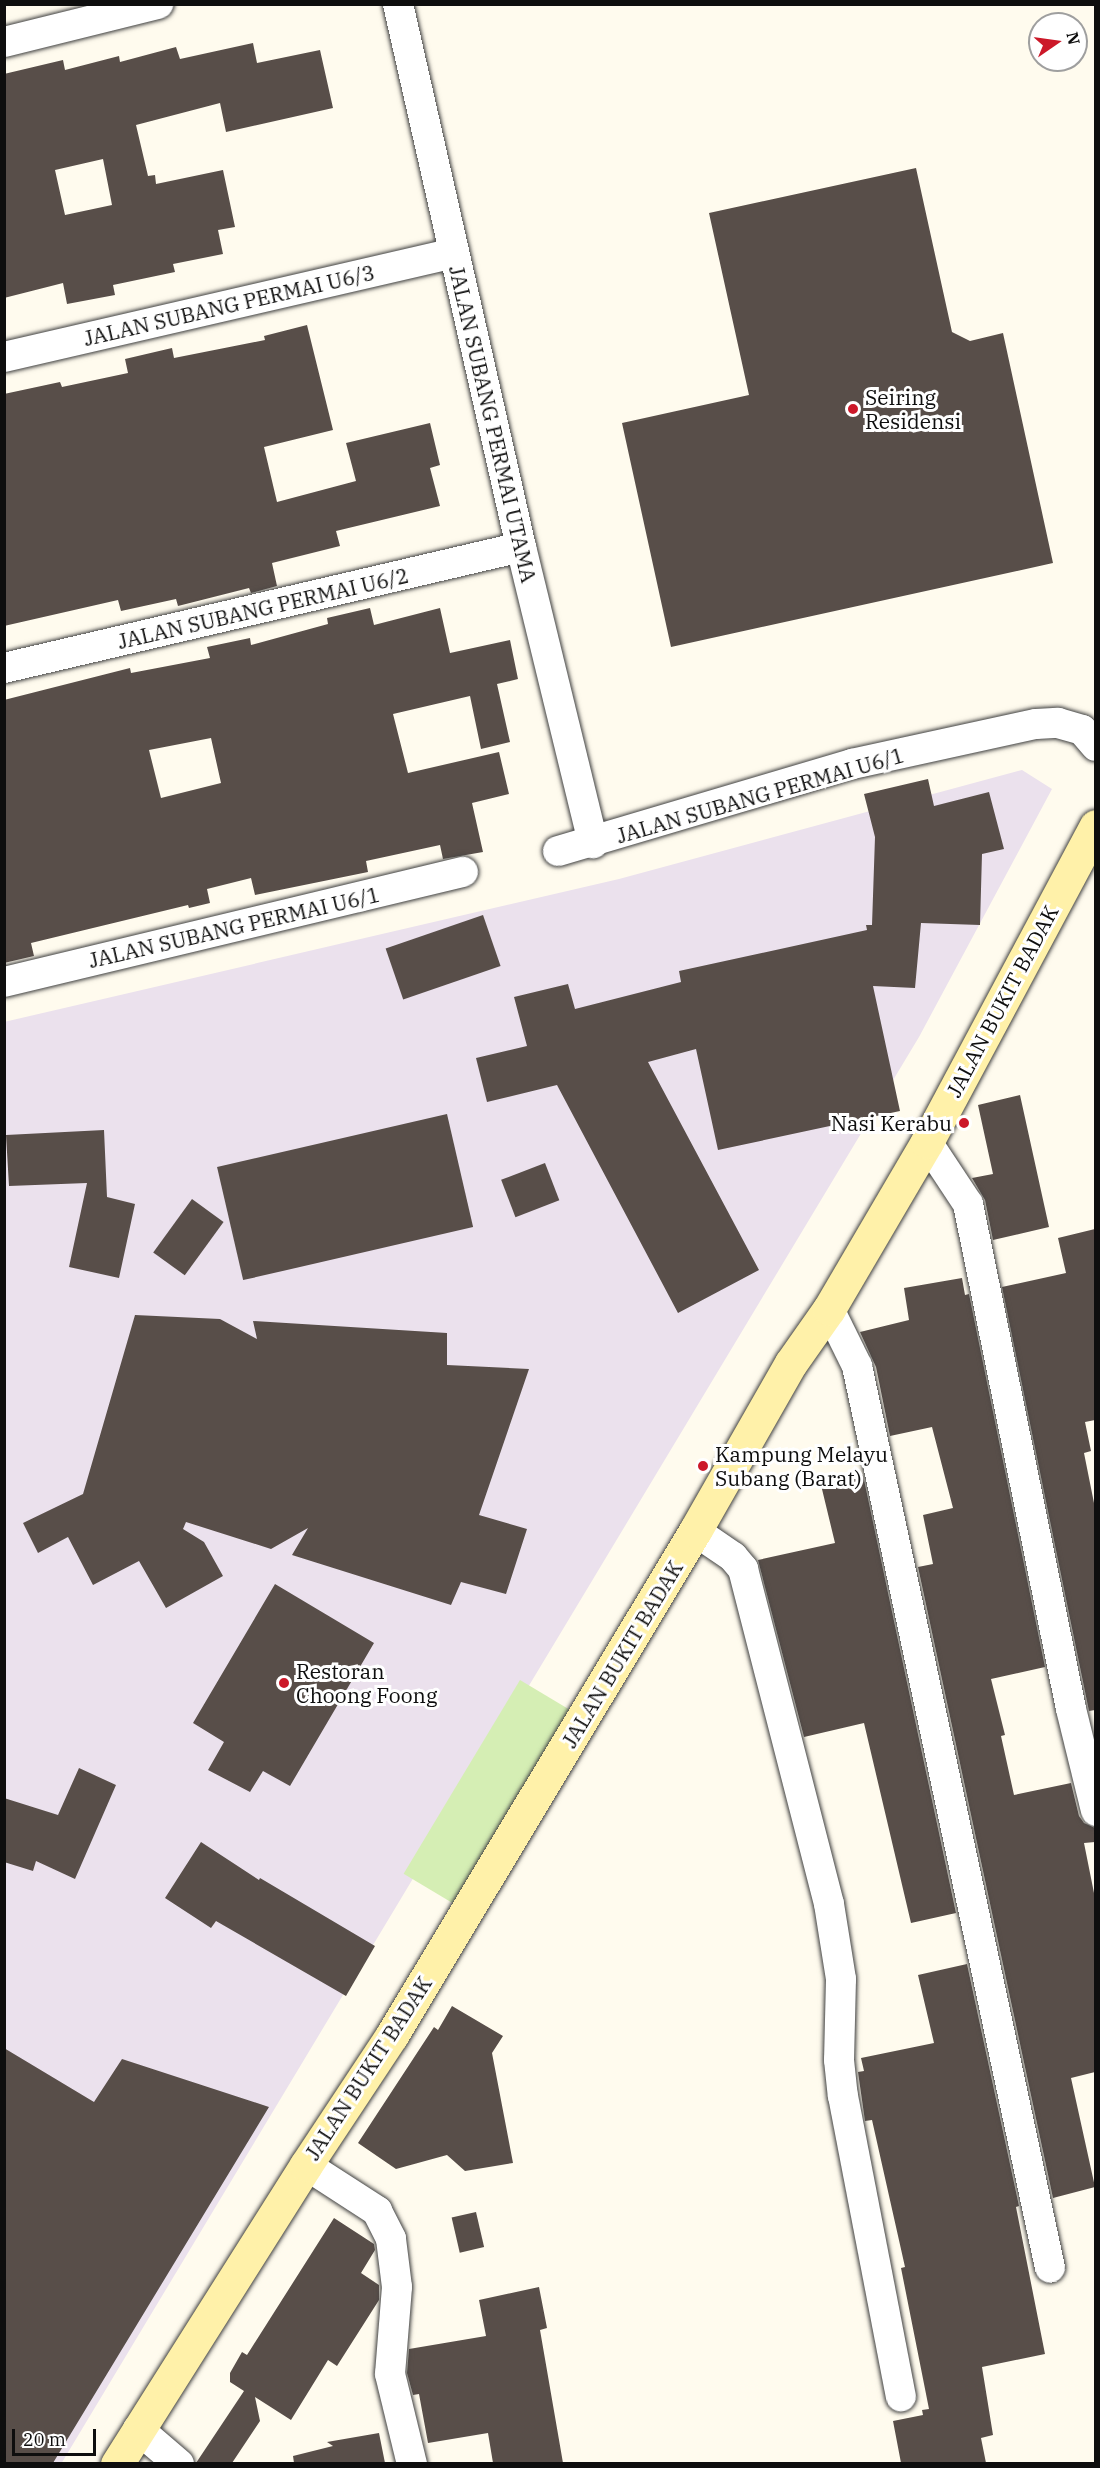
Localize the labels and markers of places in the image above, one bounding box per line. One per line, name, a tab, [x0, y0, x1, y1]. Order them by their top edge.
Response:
place label: Seiring Residensi	[865, 384, 961, 434]
marker: Seiring Residensi	[846, 402, 860, 416]
place label: Nasi Kerabu	[831, 1110, 952, 1136]
marker: Nasi Kerabu	[957, 1116, 971, 1130]
place label: Kampung Melayu Subang (Barat)	[715, 1441, 888, 1491]
marker: Kampung Melayu Subang (Barat)	[696, 1459, 710, 1473]
place label: Restoran Choong Foong	[296, 1658, 437, 1708]
marker: Restoran Choong Foong	[277, 1676, 291, 1690]

